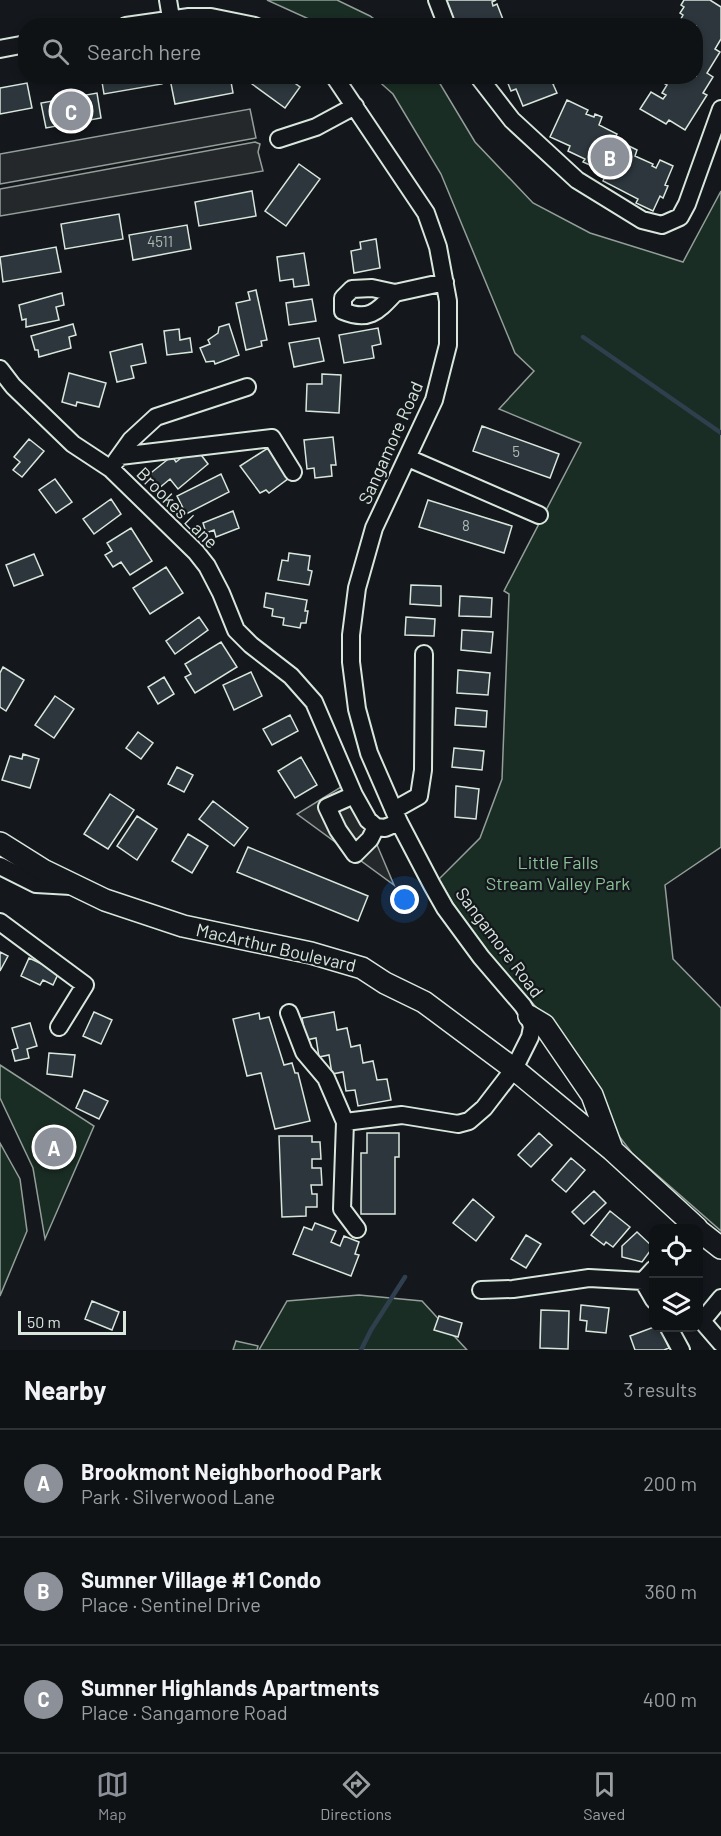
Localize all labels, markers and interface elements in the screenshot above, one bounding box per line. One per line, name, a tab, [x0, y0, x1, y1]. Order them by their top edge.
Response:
search box	[18, 18, 703, 84]
icon: search	[39, 35, 72, 68]
text: Search here	[87, 38, 201, 64]
pin: C	[52, 88, 90, 134]
pin: B	[590, 134, 630, 180]
house number: 4511	[147, 232, 173, 250]
street label: Sangamore Road	[353, 378, 427, 507]
house number: 5	[512, 442, 520, 460]
street label: Brookes Lane	[132, 462, 223, 553]
house number: 8	[462, 516, 470, 534]
park label: Little Falls Stream Valley Park	[486, 851, 630, 894]
street label: Sangamore Road	[451, 883, 548, 1002]
your location	[390, 885, 419, 914]
street label: MacArthur Boulevard	[194, 918, 358, 976]
pin: A	[34, 1124, 74, 1170]
map controls	[649, 1224, 703, 1332]
button: locate	[649, 1224, 703, 1278]
button: layers	[649, 1278, 703, 1332]
scale bar	[18, 1308, 126, 1336]
text: 50 m	[27, 1312, 61, 1331]
text: Nearby	[24, 1374, 106, 1405]
text: 3 results	[623, 1377, 697, 1401]
text: Brookmont Neighborhood Park	[81, 1458, 382, 1484]
text: A	[37, 1471, 50, 1495]
text: 200 m	[643, 1471, 697, 1495]
text: Park · Silverwood Lane	[81, 1484, 275, 1508]
text: Sumner Village #1 Condo	[81, 1566, 321, 1592]
text: B	[37, 1579, 50, 1603]
text: 360 m	[645, 1579, 697, 1603]
text: Place · Sentinel Drive	[81, 1592, 261, 1616]
text: Sumner Highlands Apartments	[81, 1674, 379, 1700]
text: C	[37, 1687, 50, 1711]
text: 400 m	[643, 1687, 697, 1711]
text: Place · Sangamore Road	[81, 1700, 288, 1724]
tab: Map	[96, 1768, 129, 1823]
tab: Directions	[320, 1768, 392, 1823]
tab: Saved	[583, 1768, 625, 1823]

